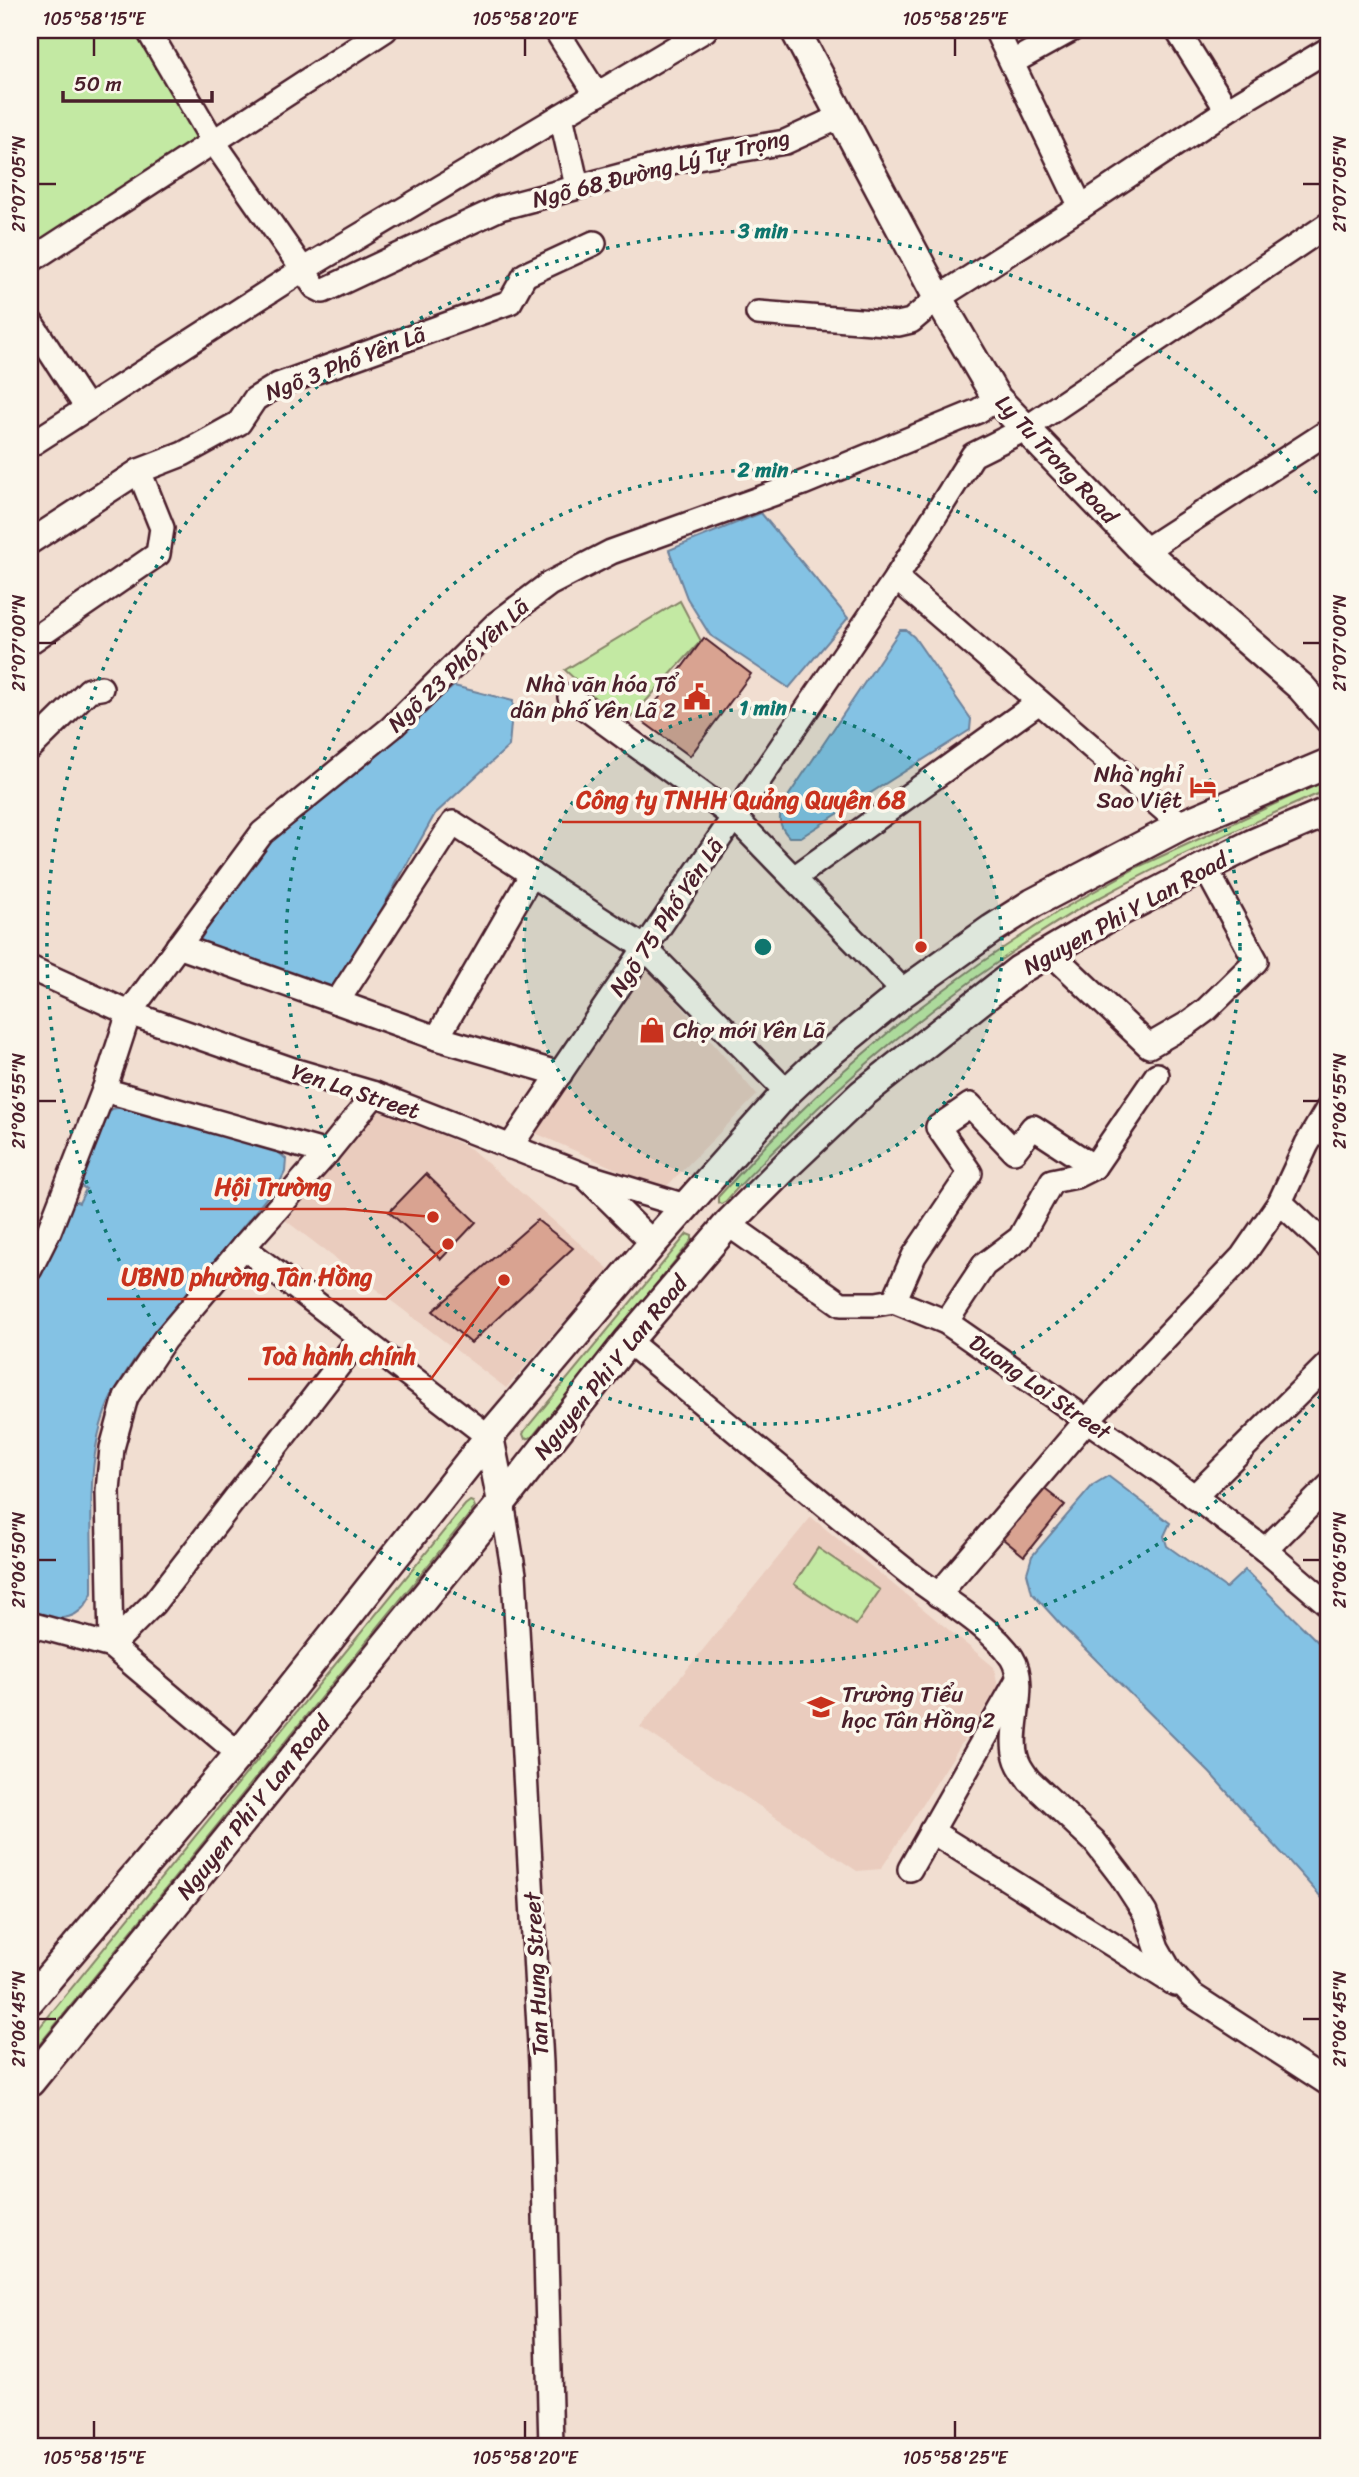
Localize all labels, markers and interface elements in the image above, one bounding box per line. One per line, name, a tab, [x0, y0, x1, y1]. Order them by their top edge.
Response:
text: 105°58'15"E	[43, 3, 146, 35]
text: 105°58'20"E	[472, 3, 579, 35]
text: 105°58'25"E	[902, 3, 1009, 35]
scale bar	[63, 60, 212, 104]
text: 50 m	[74, 65, 122, 103]
street label: Ngõ 68 Đường Lý Tự Trọng	[528, 117, 794, 220]
text: 21°07'05"N	[3, 135, 35, 232]
text: 21°07'05"N	[1324, 135, 1356, 232]
text: 3 min	[737, 212, 789, 250]
street label: Ngõ 3 Phố Yên Lã	[259, 314, 432, 413]
street label: Ly Tu Trong Road	[985, 384, 1130, 536]
text: 2 min	[737, 451, 789, 489]
street label: Ngõ 23 Phố Yên Lã	[377, 588, 540, 743]
text: 21°07'00"N	[3, 594, 35, 691]
text: 21°07'00"N	[1324, 594, 1356, 691]
place label: Nhà văn hóa Tổ dân phố Yên Lã 2	[510, 664, 680, 731]
public building icon: Nhà văn hóa Tổ dân phố Yên Lã 2	[682, 682, 712, 712]
text: 1 min	[739, 689, 788, 727]
place label: Nhà nghỉ Sao Việt	[1094, 754, 1185, 821]
hotel icon: Nhà nghỉ Sao Việt	[1188, 772, 1218, 802]
callout: Công ty TNHH Quảng Quyên 68	[562, 777, 920, 822]
text: Công ty TNHH Quảng Quyên 68	[575, 779, 906, 821]
street label: Ngõ 75 Phố Yên Lã	[598, 829, 735, 1005]
street label: Nguyen Phi Y Lan Road	[1015, 839, 1237, 987]
centre of rings	[751, 935, 775, 959]
place label: Chợ mới Yên Lã	[673, 1010, 825, 1051]
shop icon: Chợ mới Yên Lã	[637, 1015, 667, 1045]
street label: Yen La Street	[286, 1051, 426, 1132]
text: 21°06'55"N	[3, 1052, 35, 1149]
text: 21°06'55"N	[1324, 1052, 1356, 1149]
callout: Hội Trường	[200, 1164, 345, 1209]
text: Hội Trường	[214, 1166, 332, 1208]
callout: UBND phường Tân Hồng	[107, 1254, 386, 1299]
text: UBND phường Tân Hồng	[122, 1256, 372, 1298]
street label: Nguyen Phi Y Lan Road	[522, 1264, 700, 1469]
street label: Duong Loi Street	[960, 1323, 1121, 1453]
callout: Toà hành chính	[248, 1334, 431, 1379]
text: Toà hành chính	[262, 1335, 417, 1377]
text: 21°06'50"N	[3, 1511, 35, 1608]
text: 21°06'50"N	[1324, 1511, 1356, 1608]
place label: Trường Tiểu học Tân Hồng 2	[841, 1674, 995, 1741]
school or university icon: Trường Tiểu học Tân Hồng 2	[806, 1692, 836, 1722]
street label: Nguyen Phi Y Lan Road	[165, 1704, 343, 1909]
street label: Tan Hung Street	[512, 1889, 561, 2057]
text: 21°06'45"N	[3, 1970, 35, 2067]
text: 21°06'45"N	[1324, 1970, 1356, 2067]
text: 105°58'15"E	[43, 2442, 146, 2474]
text: 105°58'20"E	[472, 2442, 579, 2474]
text: 105°58'25"E	[902, 2442, 1009, 2474]

